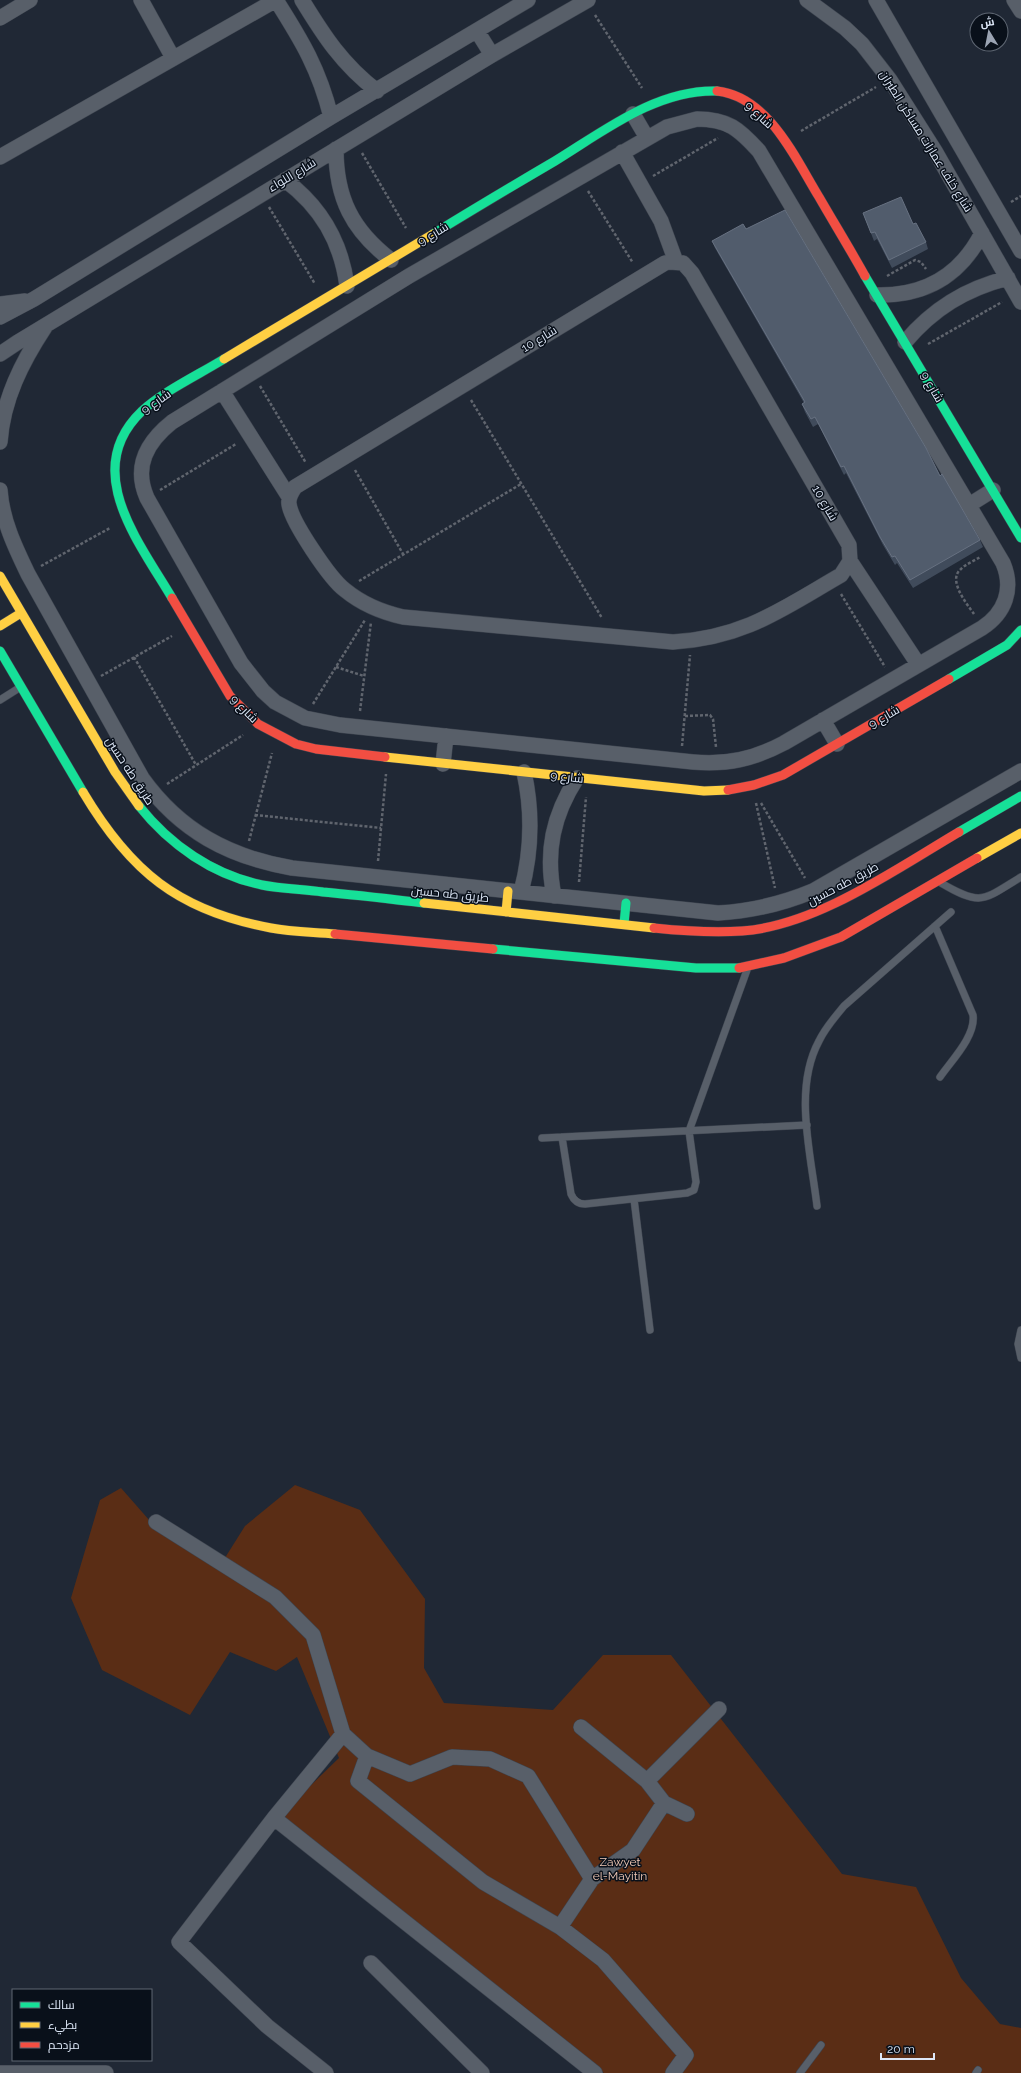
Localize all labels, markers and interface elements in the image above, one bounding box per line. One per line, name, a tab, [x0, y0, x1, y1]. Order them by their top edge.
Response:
north arrow	[969, 12, 1009, 52]
text: ش	[979, 15, 995, 30]
street label: شارع خلف عمارات مساكن الطيران	[876, 68, 976, 215]
street label: شارع 9	[741, 99, 776, 132]
street label: شارع اللواء	[266, 155, 319, 196]
street label: شارع 9	[415, 219, 451, 249]
street label: شارع 10	[519, 323, 560, 356]
street label: شارع 9	[917, 369, 946, 406]
street label: شارع 9	[138, 387, 174, 418]
street label: شارع 10	[808, 483, 841, 524]
street label: شارع 9	[227, 692, 261, 726]
street label: شارع 9	[866, 703, 903, 732]
street label: طريق طه حسين	[103, 734, 157, 808]
street label: شارع 9	[550, 768, 584, 787]
street label: طريق طه حسين	[805, 859, 881, 909]
street label: طريق طه حسين	[410, 883, 490, 905]
park label: Zawyet el-Mayitin	[593, 1855, 647, 1883]
legend	[12, 1989, 152, 2061]
text: سالك	[48, 1998, 75, 2012]
text: بطيء	[48, 2018, 77, 2035]
scale bar	[881, 2035, 934, 2061]
text: مزدحم	[48, 2038, 80, 2053]
text: 20 m	[887, 2042, 915, 2056]

